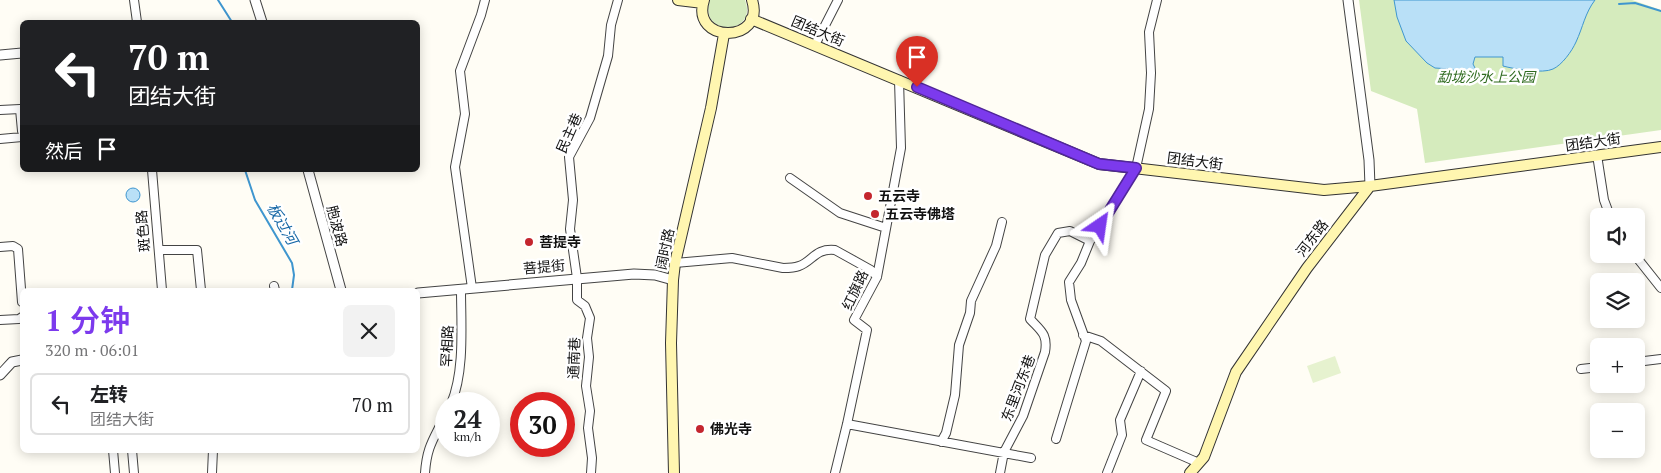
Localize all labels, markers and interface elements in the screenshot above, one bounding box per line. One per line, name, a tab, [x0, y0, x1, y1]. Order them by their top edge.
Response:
street label: 团结大街	[789, 11, 848, 50]
text: 70 m	[128, 34, 209, 80]
pin	[896, 36, 938, 87]
icon: left	[45, 40, 110, 105]
icon: arrive	[903, 43, 931, 71]
park label: 勐垅沙水上公园	[1437, 67, 1537, 86]
text: 团结大街	[128, 81, 216, 110]
street label: 民主巷	[551, 110, 586, 156]
street label: 团结大街	[1564, 128, 1622, 155]
icon: arrive	[93, 135, 121, 163]
text: 然后	[45, 138, 83, 163]
street label: 团结大街	[1166, 148, 1224, 173]
place label: 五云寺	[878, 186, 920, 205]
marker: 五云寺	[862, 190, 874, 202]
water label: 板过河	[263, 199, 304, 251]
position arrow	[1073, 199, 1125, 251]
street label: 胞波路	[323, 203, 352, 249]
place label: 五云寺佛塔	[885, 204, 955, 223]
marker: 五云寺佛塔	[869, 208, 881, 220]
map controls	[1590, 208, 1645, 458]
button: sound	[1590, 208, 1645, 263]
street label: 斑色路	[131, 209, 154, 253]
street label: 河东路	[1291, 215, 1332, 260]
street label: 阔时路	[651, 226, 678, 271]
place label: 菩提寺	[539, 232, 581, 251]
marker: 菩提寺	[523, 236, 535, 248]
street label: 菩提街	[522, 255, 566, 278]
street label: 红旗路	[837, 267, 872, 313]
button: layers	[1590, 273, 1645, 328]
text: 1 分钟	[45, 300, 130, 340]
button: close	[343, 305, 395, 357]
street label: 罕相路	[436, 325, 457, 367]
street label: 通南巷	[563, 337, 584, 379]
button: +	[1590, 338, 1645, 393]
text: 320 m · 06:01	[45, 339, 139, 361]
street label: 东里河东巷	[996, 352, 1039, 424]
text: 左转	[90, 381, 128, 406]
icon: left	[47, 390, 75, 418]
text: 70 m	[352, 392, 393, 417]
speed limit sign: 30	[510, 392, 575, 457]
text: 24	[453, 402, 482, 435]
button: −	[1590, 403, 1645, 458]
text: 团结大街	[90, 408, 154, 430]
place label: 佛光寺	[710, 419, 752, 438]
marker: 佛光寺	[694, 423, 706, 435]
text: km/h	[454, 429, 481, 444]

